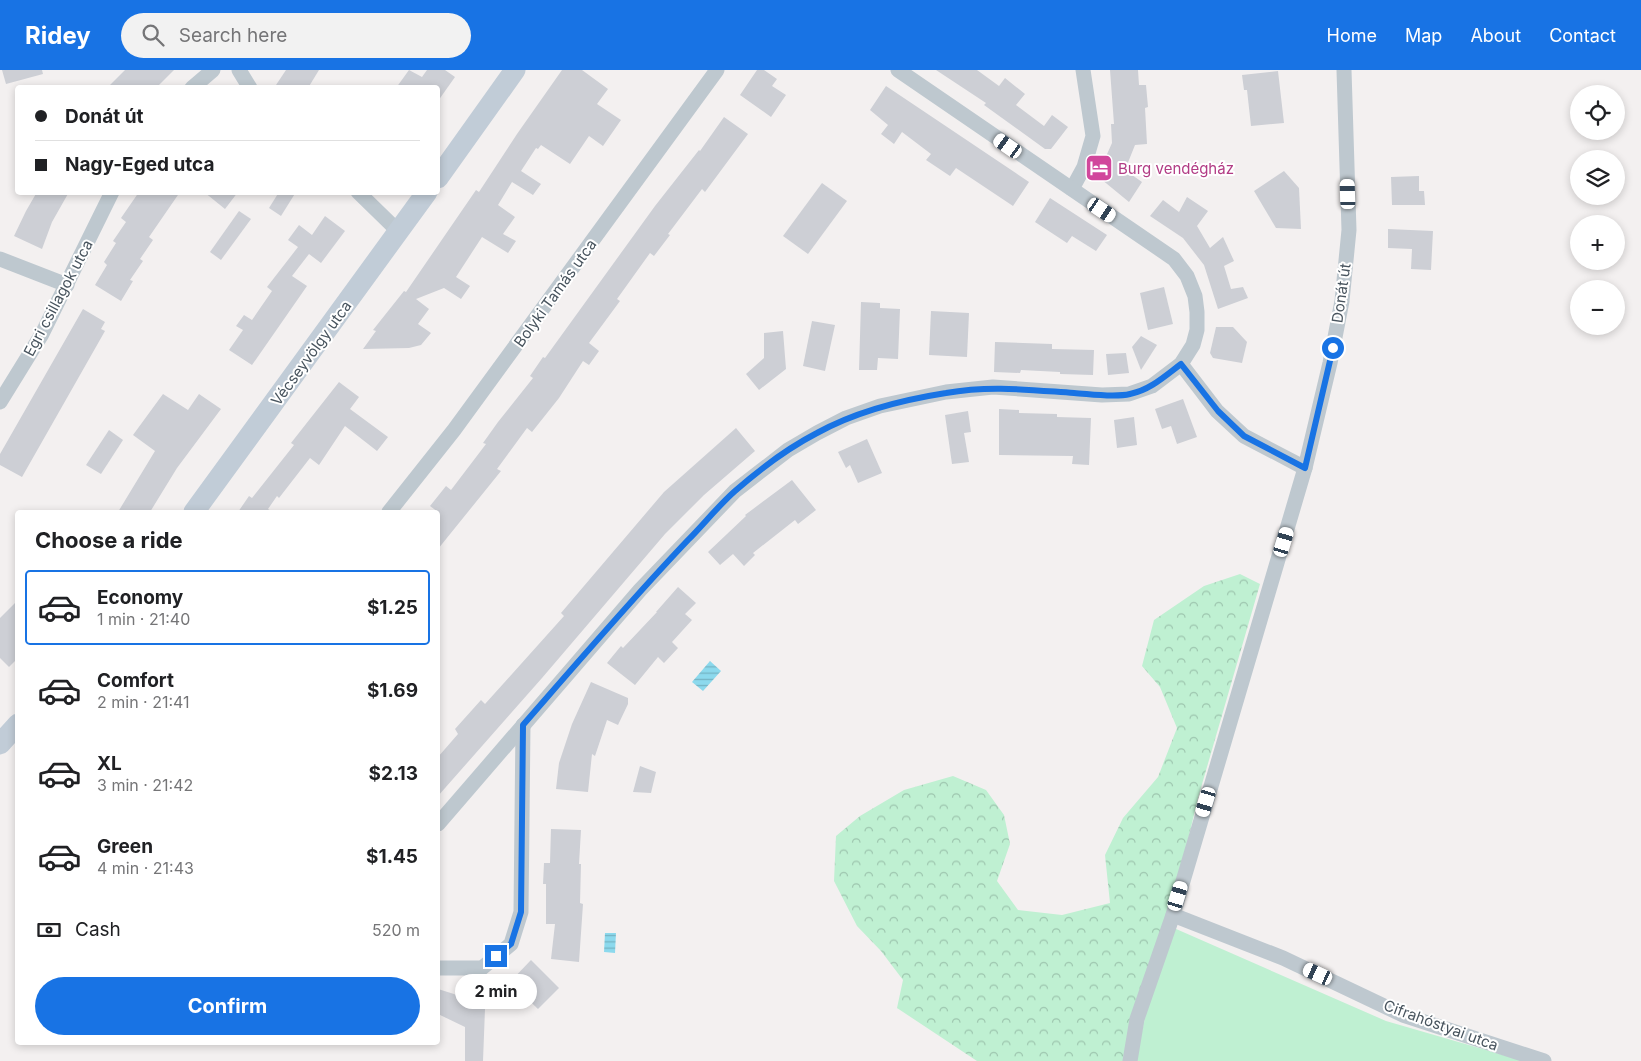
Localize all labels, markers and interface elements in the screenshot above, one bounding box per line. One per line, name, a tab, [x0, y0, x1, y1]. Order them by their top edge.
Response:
search box	[121, 13, 471, 58]
text: Ridey	[25, 21, 91, 50]
icon: search	[139, 21, 167, 49]
text: Search here	[179, 24, 287, 47]
text: Home	[1327, 25, 1377, 46]
text: Map	[1405, 25, 1442, 46]
text: About	[1470, 25, 1521, 46]
text: Contact	[1549, 25, 1616, 46]
map controls	[1570, 85, 1625, 335]
button: locate	[1570, 85, 1625, 140]
text: Donát út	[65, 105, 143, 128]
car	[991, 131, 1024, 161]
button: layers	[1570, 150, 1625, 205]
text: Nagy-Eged utca	[65, 153, 214, 176]
hotel icon: Burg vendégház	[1084, 153, 1114, 183]
place label: Burg vendégház	[1118, 159, 1234, 178]
car	[1339, 179, 1356, 209]
car	[1085, 195, 1118, 225]
button: +	[1570, 215, 1625, 270]
street label: Bolyki Tamás utca	[510, 235, 600, 351]
street label: Egri csillagok utca	[19, 237, 97, 359]
street label: Donát út	[1327, 262, 1355, 324]
button: −	[1570, 280, 1625, 335]
street label: Vécseyvölgy utca	[267, 297, 355, 409]
route start	[1322, 337, 1344, 359]
car	[1272, 525, 1295, 559]
text: Choose a ride	[35, 527, 183, 553]
icon: car	[37, 585, 82, 630]
text: Economy	[97, 586, 183, 609]
text: $1.25	[367, 596, 418, 619]
text: 1 min · 21:40	[97, 609, 190, 629]
icon: car	[37, 668, 82, 713]
text: Comfort	[97, 669, 174, 692]
text: $1.69	[367, 679, 418, 702]
text: 2 min · 21:41	[97, 692, 190, 712]
icon: car	[37, 751, 82, 796]
text: XL	[97, 752, 122, 775]
text: $2.13	[369, 762, 418, 785]
text: 3 min · 21:42	[97, 775, 193, 795]
car	[1194, 785, 1217, 819]
icon: car	[37, 834, 82, 879]
text: Green	[97, 835, 153, 858]
text: $1.45	[366, 845, 418, 868]
text: 4 min · 21:43	[97, 858, 194, 878]
car	[1166, 879, 1189, 913]
icon: cash	[35, 916, 63, 944]
text: Cash	[75, 918, 121, 941]
text: 520 m	[372, 920, 420, 940]
route end	[485, 945, 507, 967]
car	[1301, 961, 1334, 987]
callout: 2 min	[455, 974, 537, 1008]
button: Confirm	[35, 977, 420, 1035]
text: 2 min	[475, 981, 517, 1001]
street label: Cifrahóstyai utca	[1381, 995, 1501, 1055]

